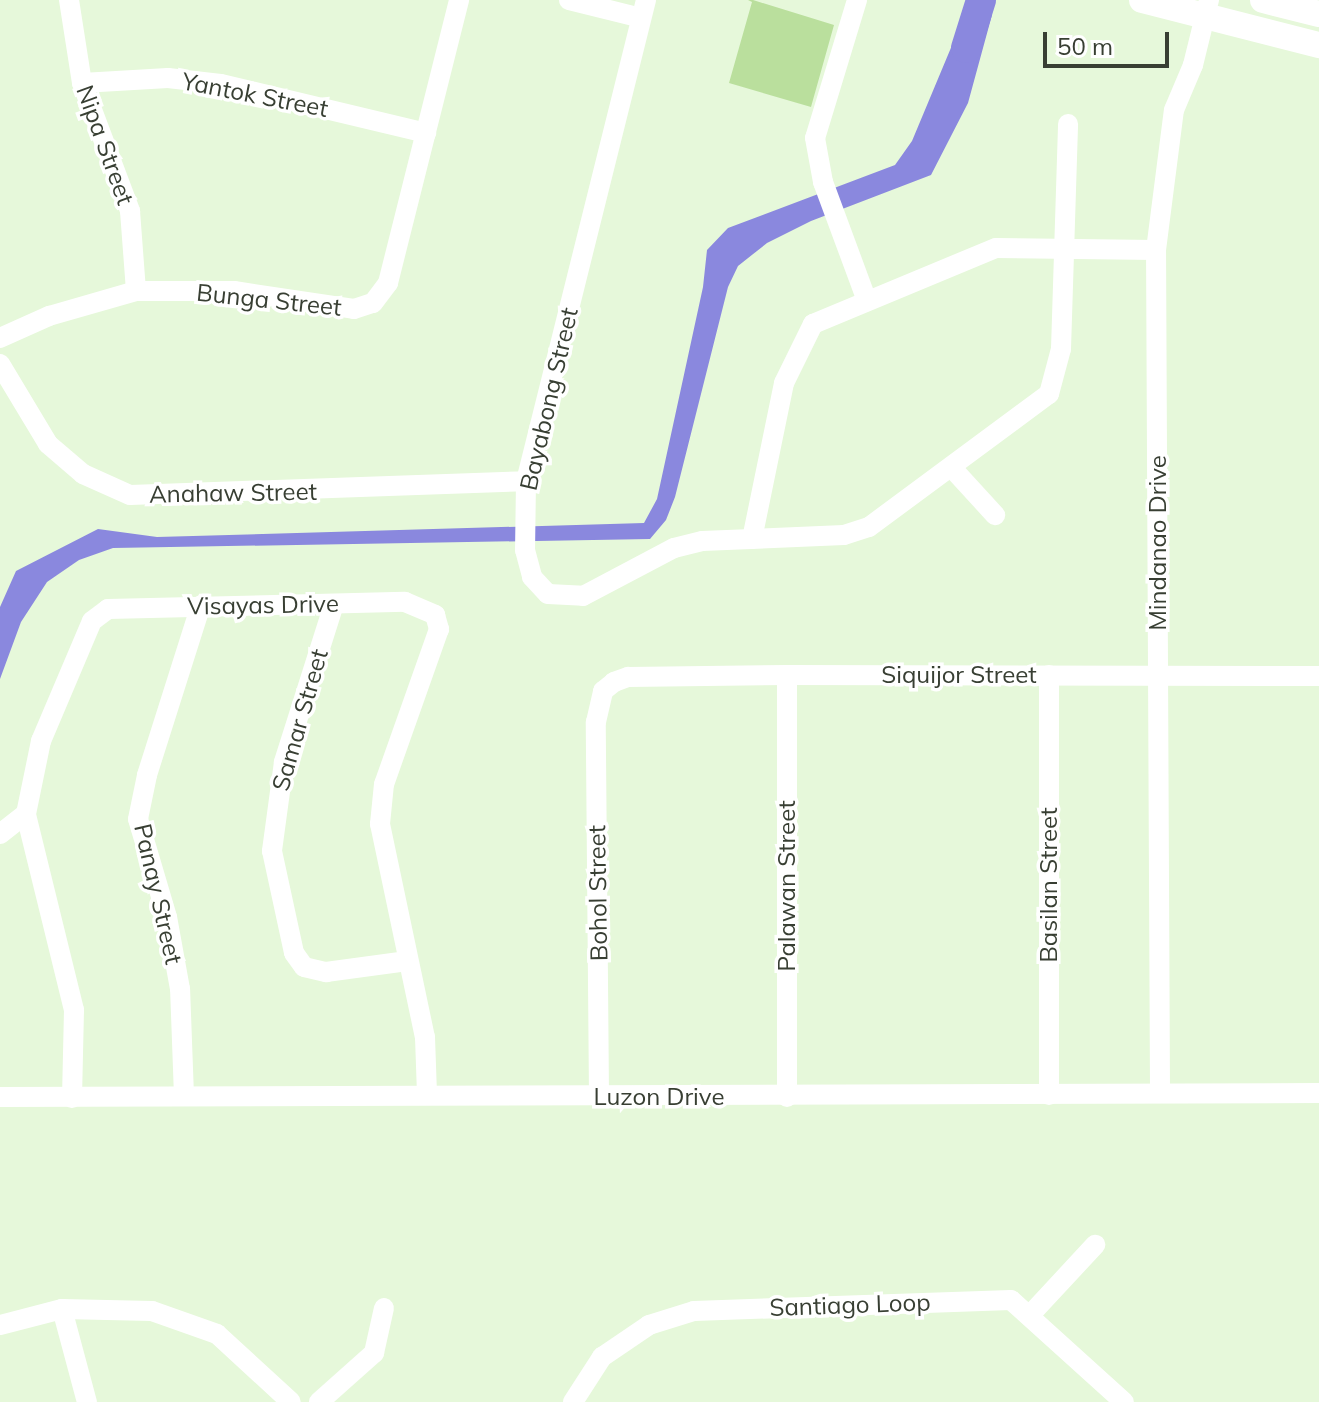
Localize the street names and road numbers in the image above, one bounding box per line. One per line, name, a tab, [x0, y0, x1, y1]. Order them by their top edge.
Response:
street label: Yantok Street	[180, 67, 330, 123]
street label: Nipa Street	[70, 81, 140, 209]
street label: Bunga Street	[195, 278, 343, 322]
street label: Bayabong Street	[514, 305, 584, 493]
street label: Mindanao Drive	[1144, 455, 1172, 631]
street label: Anahaw Street	[149, 477, 317, 509]
street label: Visayas Drive	[187, 589, 339, 621]
street label: Samar Street	[266, 646, 334, 794]
street label: Siquijor Street	[881, 661, 1037, 689]
street label: Palawan Street	[773, 800, 801, 972]
street label: Basilan Street	[1035, 807, 1063, 963]
street label: Panay Street	[128, 821, 188, 967]
street label: Bohol Street	[582, 825, 614, 961]
street label: Luzon Drive	[594, 1083, 724, 1111]
street label: Santiago Loop	[769, 1288, 931, 1322]

